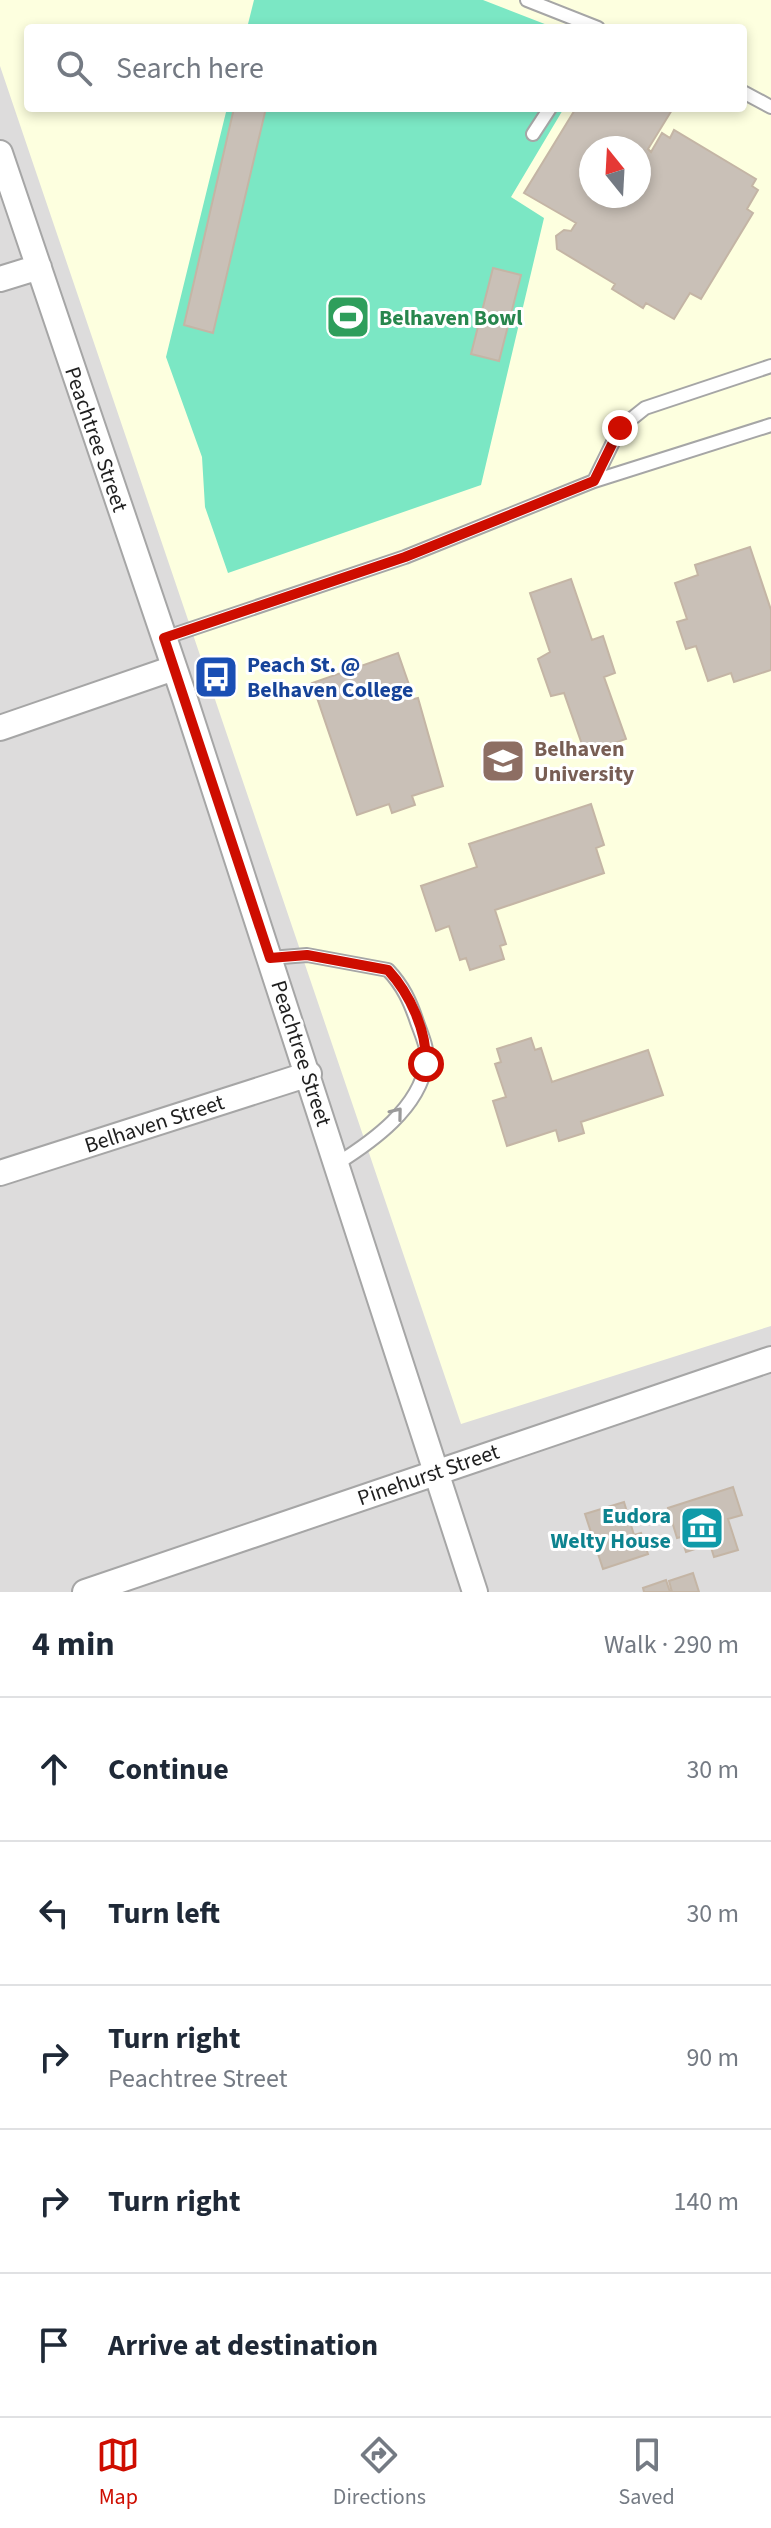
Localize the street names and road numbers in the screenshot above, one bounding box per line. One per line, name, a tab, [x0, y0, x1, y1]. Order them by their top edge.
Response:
street label: Peachtree Street	[56, 362, 136, 517]
street label: Peachtree Street	[262, 976, 340, 1131]
street label: Belhaven Street	[80, 1086, 229, 1162]
street label: Pinehurst Street	[353, 1436, 504, 1514]

